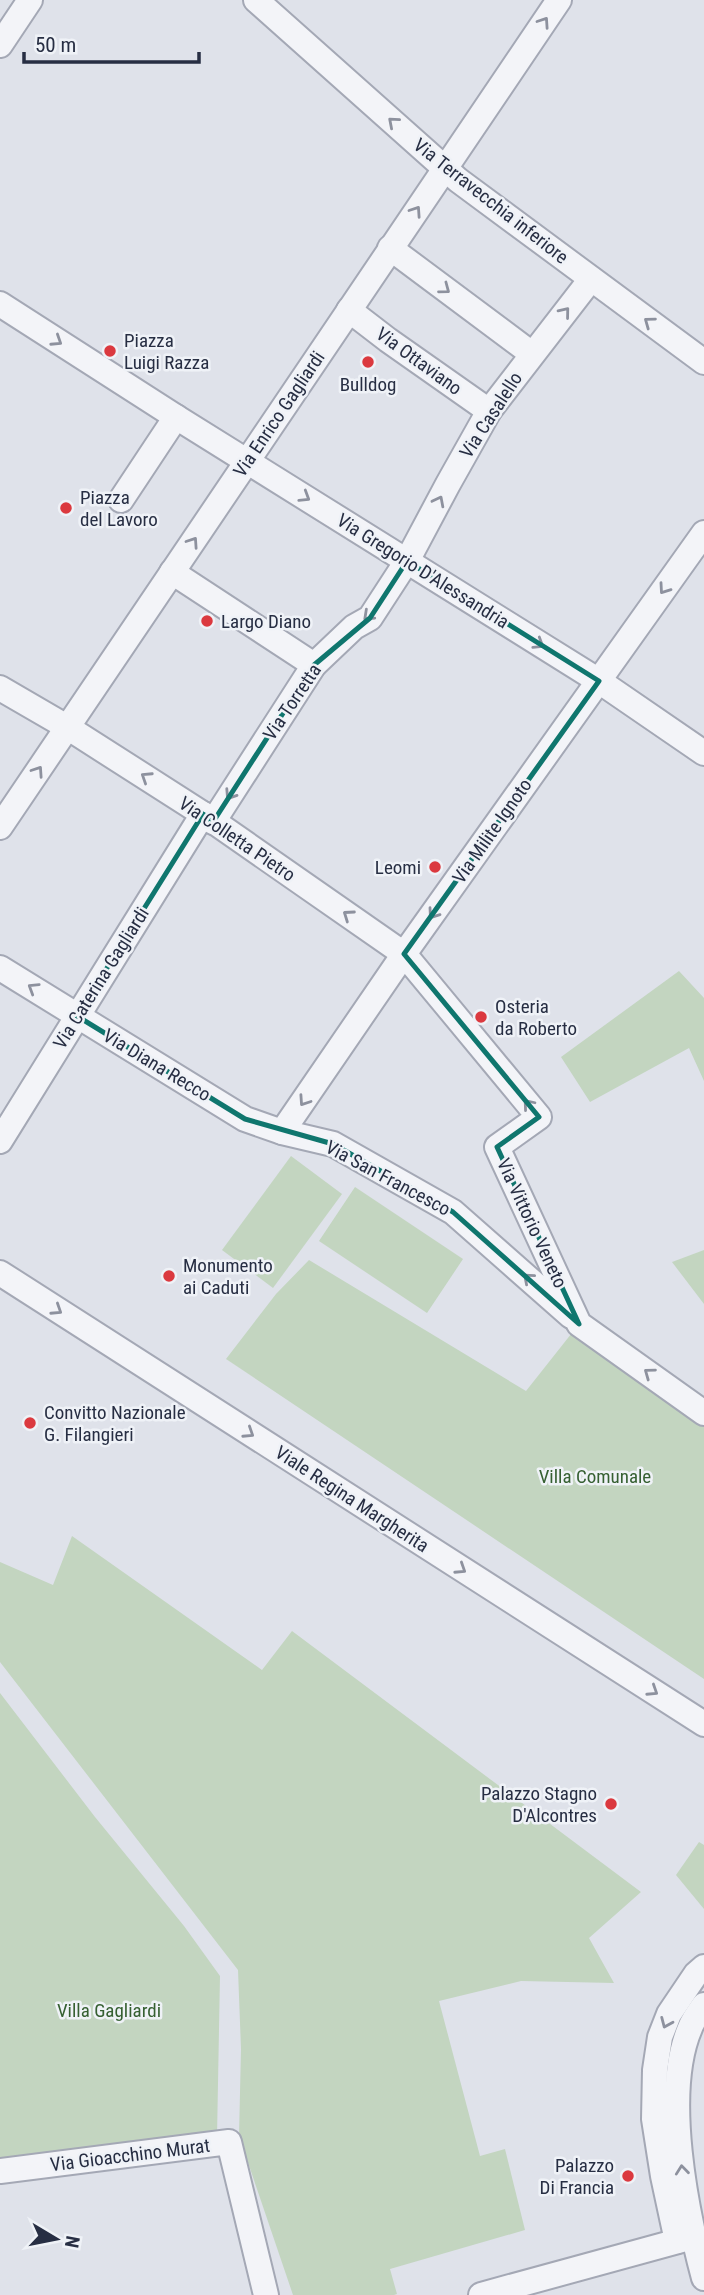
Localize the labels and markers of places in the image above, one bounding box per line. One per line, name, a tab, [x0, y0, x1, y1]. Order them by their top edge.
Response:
place label: Piazza Luigi Razza	[124, 329, 209, 374]
marker: Piazza Luigi Razza	[102, 343, 118, 359]
marker: Bulldog	[360, 354, 376, 370]
place label: Bulldog	[340, 373, 396, 396]
place label: Piazza del Lavoro	[80, 486, 158, 531]
marker: Piazza del Lavoro	[58, 500, 74, 516]
place label: Largo Diano	[221, 610, 311, 633]
marker: Largo Diano	[199, 613, 215, 629]
place label: Leomi	[375, 856, 421, 879]
marker: Leomi	[427, 859, 443, 875]
place label: Osteria da Roberto	[495, 995, 577, 1040]
marker: Osteria da Roberto	[473, 1009, 489, 1025]
place label: Monumento ai Caduti	[183, 1254, 273, 1299]
marker: Monumento ai Caduti	[161, 1268, 177, 1284]
place label: Convitto Nazionale G. Filangieri	[44, 1401, 186, 1446]
marker: Convitto Nazionale G. Filangieri	[22, 1415, 38, 1431]
place label: Palazzo Stagno D'Alcontres	[481, 1782, 597, 1827]
marker: Palazzo Stagno D'Alcontres	[603, 1796, 619, 1812]
place label: Palazzo Di Francia	[540, 2154, 614, 2199]
marker: Palazzo Di Francia	[620, 2168, 636, 2184]

